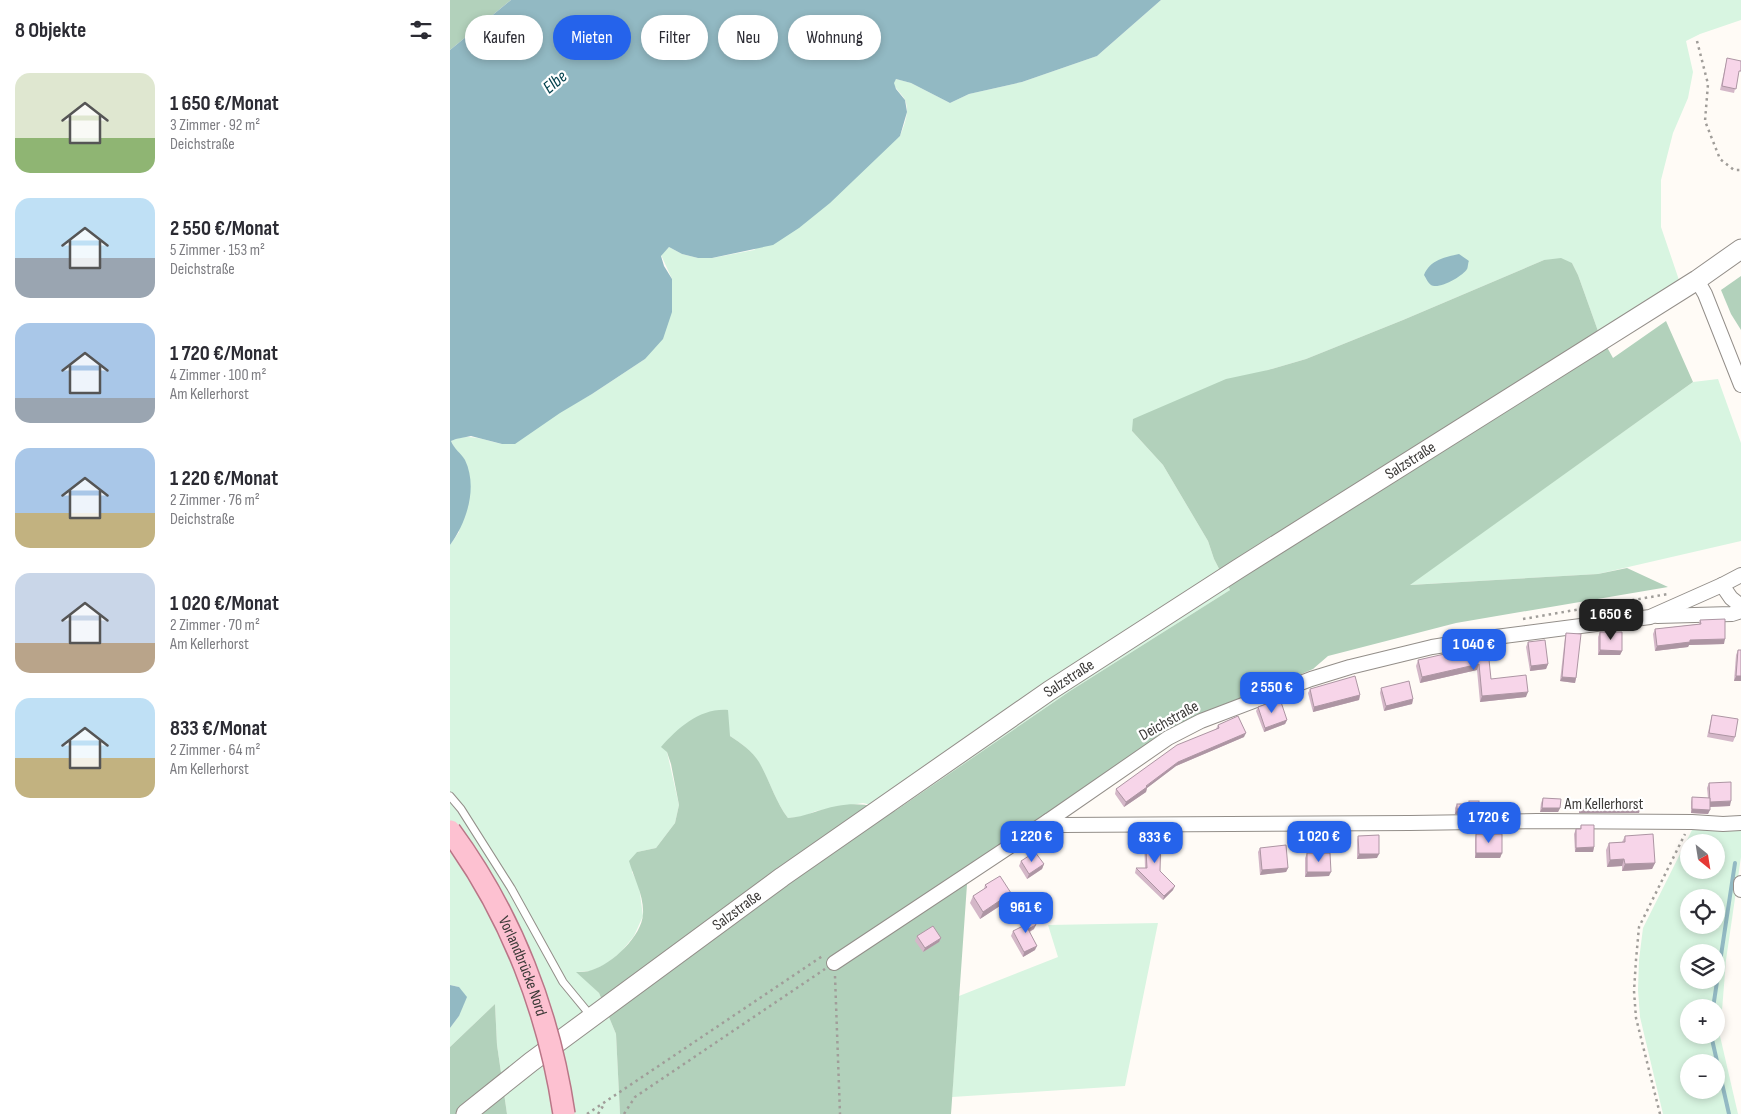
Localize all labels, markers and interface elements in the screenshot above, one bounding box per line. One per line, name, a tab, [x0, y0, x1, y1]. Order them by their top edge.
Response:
chip: Kaufen	[465, 15, 543, 60]
chip: Mieten	[553, 15, 631, 60]
chip: Filter	[641, 15, 708, 60]
chip: Neu	[718, 15, 778, 60]
chip: Wohnung	[788, 15, 881, 60]
icon: filters	[407, 16, 435, 44]
text: 8 Objekte	[15, 18, 86, 43]
water label: Elbe	[539, 66, 571, 98]
text: 1 650 €/Monat	[170, 91, 279, 116]
icon: home	[55, 93, 115, 153]
text: 3 Zimmer · 92 m²	[170, 116, 260, 135]
text: Deichstraße	[170, 135, 235, 154]
text: 2 550 €/Monat	[170, 216, 279, 241]
icon: home	[55, 218, 115, 278]
text: 5 Zimmer · 153 m²	[170, 241, 265, 260]
text: Deichstraße	[170, 260, 235, 279]
text: 1 720 €/Monat	[170, 341, 278, 366]
icon: home	[55, 343, 115, 403]
text: 4 Zimmer · 100 m²	[170, 366, 266, 385]
text: Am Kellerhorst	[170, 385, 249, 404]
street label: Salzstraße	[1381, 438, 1439, 484]
text: 1 220 €/Monat	[170, 466, 278, 491]
icon: home	[55, 468, 115, 528]
text: 2 Zimmer · 76 m²	[170, 491, 260, 510]
text: Deichstraße	[170, 510, 235, 529]
text: 1 020 €/Monat	[170, 591, 279, 616]
icon: home	[55, 593, 115, 653]
pin: 1 650 €	[1565, 598, 1657, 641]
text: 1 650 €	[1590, 605, 1632, 624]
text: 2 Zimmer · 70 m²	[170, 616, 260, 635]
pin: 1 040 €	[1428, 628, 1520, 671]
text: Am Kellerhorst	[170, 635, 249, 654]
text: 1 040 €	[1453, 635, 1495, 654]
street label: Salzstraße	[1040, 655, 1098, 701]
pin: 2 550 €	[1226, 672, 1318, 714]
text: 2 550 €	[1251, 678, 1293, 697]
street label: Deichstraße	[1136, 697, 1202, 745]
text: 833 €/Monat	[170, 716, 267, 741]
icon: home	[55, 718, 115, 778]
text: 2 Zimmer · 64 m²	[170, 741, 260, 760]
text: Am Kellerhorst	[170, 760, 249, 779]
street label: Am Kellerhorst	[1564, 795, 1644, 814]
pin: 1 720 €	[1443, 802, 1535, 844]
text: 1 720 €	[1469, 808, 1510, 827]
pin: 1 220 €	[986, 820, 1078, 863]
pin: 1 020 €	[1273, 820, 1365, 863]
pin: 833 €	[1120, 822, 1190, 864]
text: 1 220 €	[1011, 827, 1053, 846]
text: 1 020 €	[1298, 827, 1340, 846]
text: 833 €	[1139, 828, 1171, 847]
north arrow	[1680, 834, 1725, 879]
map controls	[1680, 834, 1725, 1099]
street label: Salzstraße	[709, 886, 765, 935]
button: locate	[1680, 889, 1725, 934]
pin: 961 €	[991, 892, 1061, 934]
text: 961 €	[1010, 898, 1042, 917]
street label: Vorlandbrücke Nord	[494, 913, 551, 1018]
button: layers	[1680, 944, 1725, 989]
button: +	[1680, 999, 1725, 1044]
button: −	[1680, 1054, 1725, 1099]

